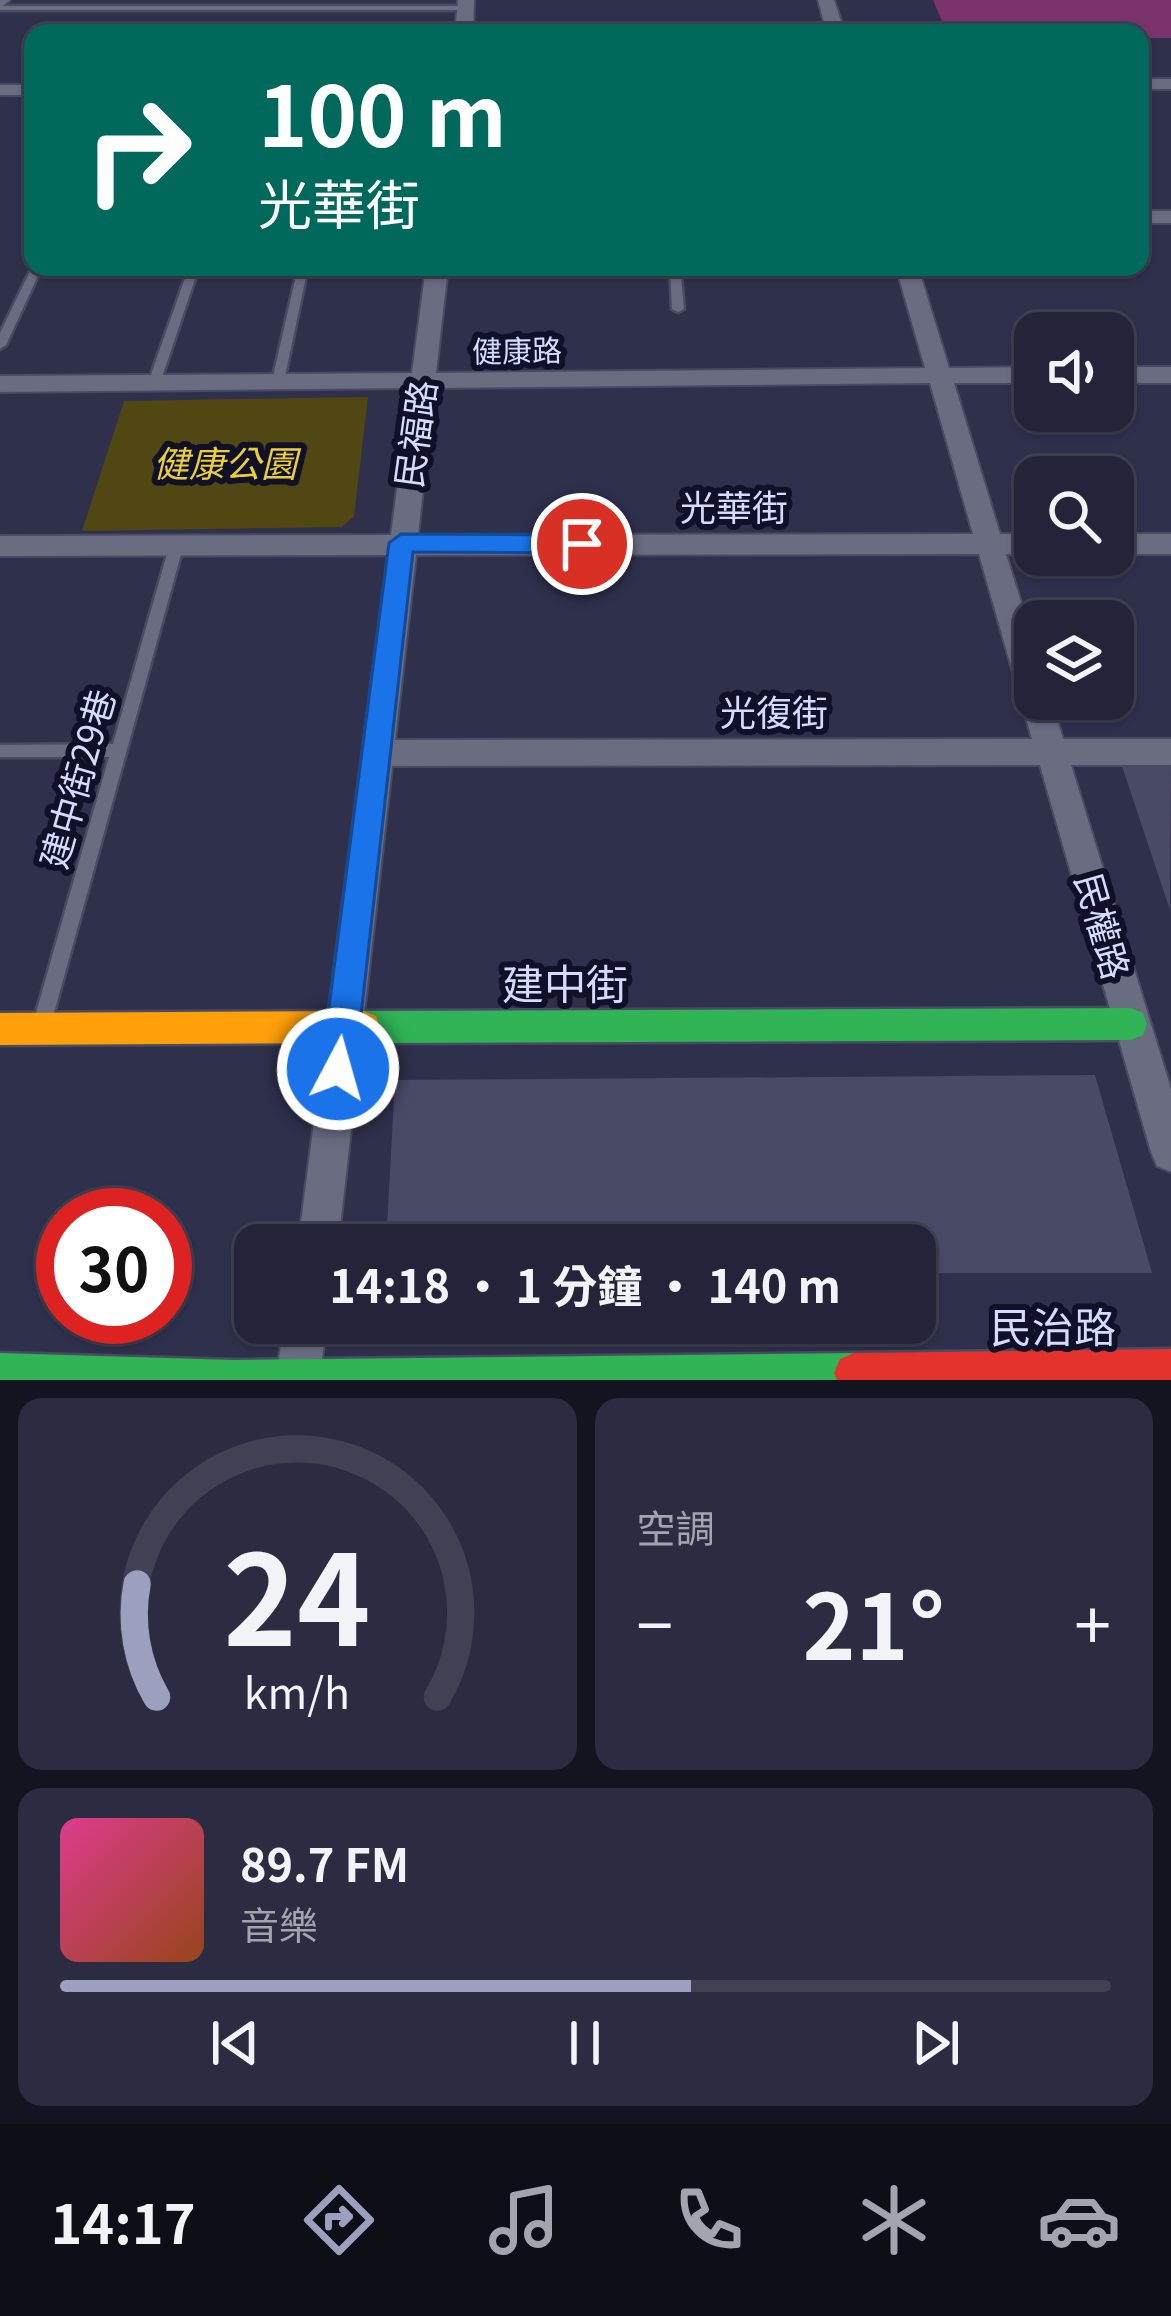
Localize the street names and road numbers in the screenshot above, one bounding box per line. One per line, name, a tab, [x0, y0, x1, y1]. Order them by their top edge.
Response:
street label: 健康路	[472, 326, 562, 372]
street label: 民福路	[380, 376, 446, 491]
street label: 光華街	[680, 479, 788, 531]
street label: 建中街29巷	[25, 683, 125, 874]
street label: 光復街	[720, 684, 828, 736]
street label: 民權路	[1065, 866, 1145, 984]
street label: 建中街	[502, 951, 628, 1012]
street label: 民治路	[990, 1294, 1116, 1355]

